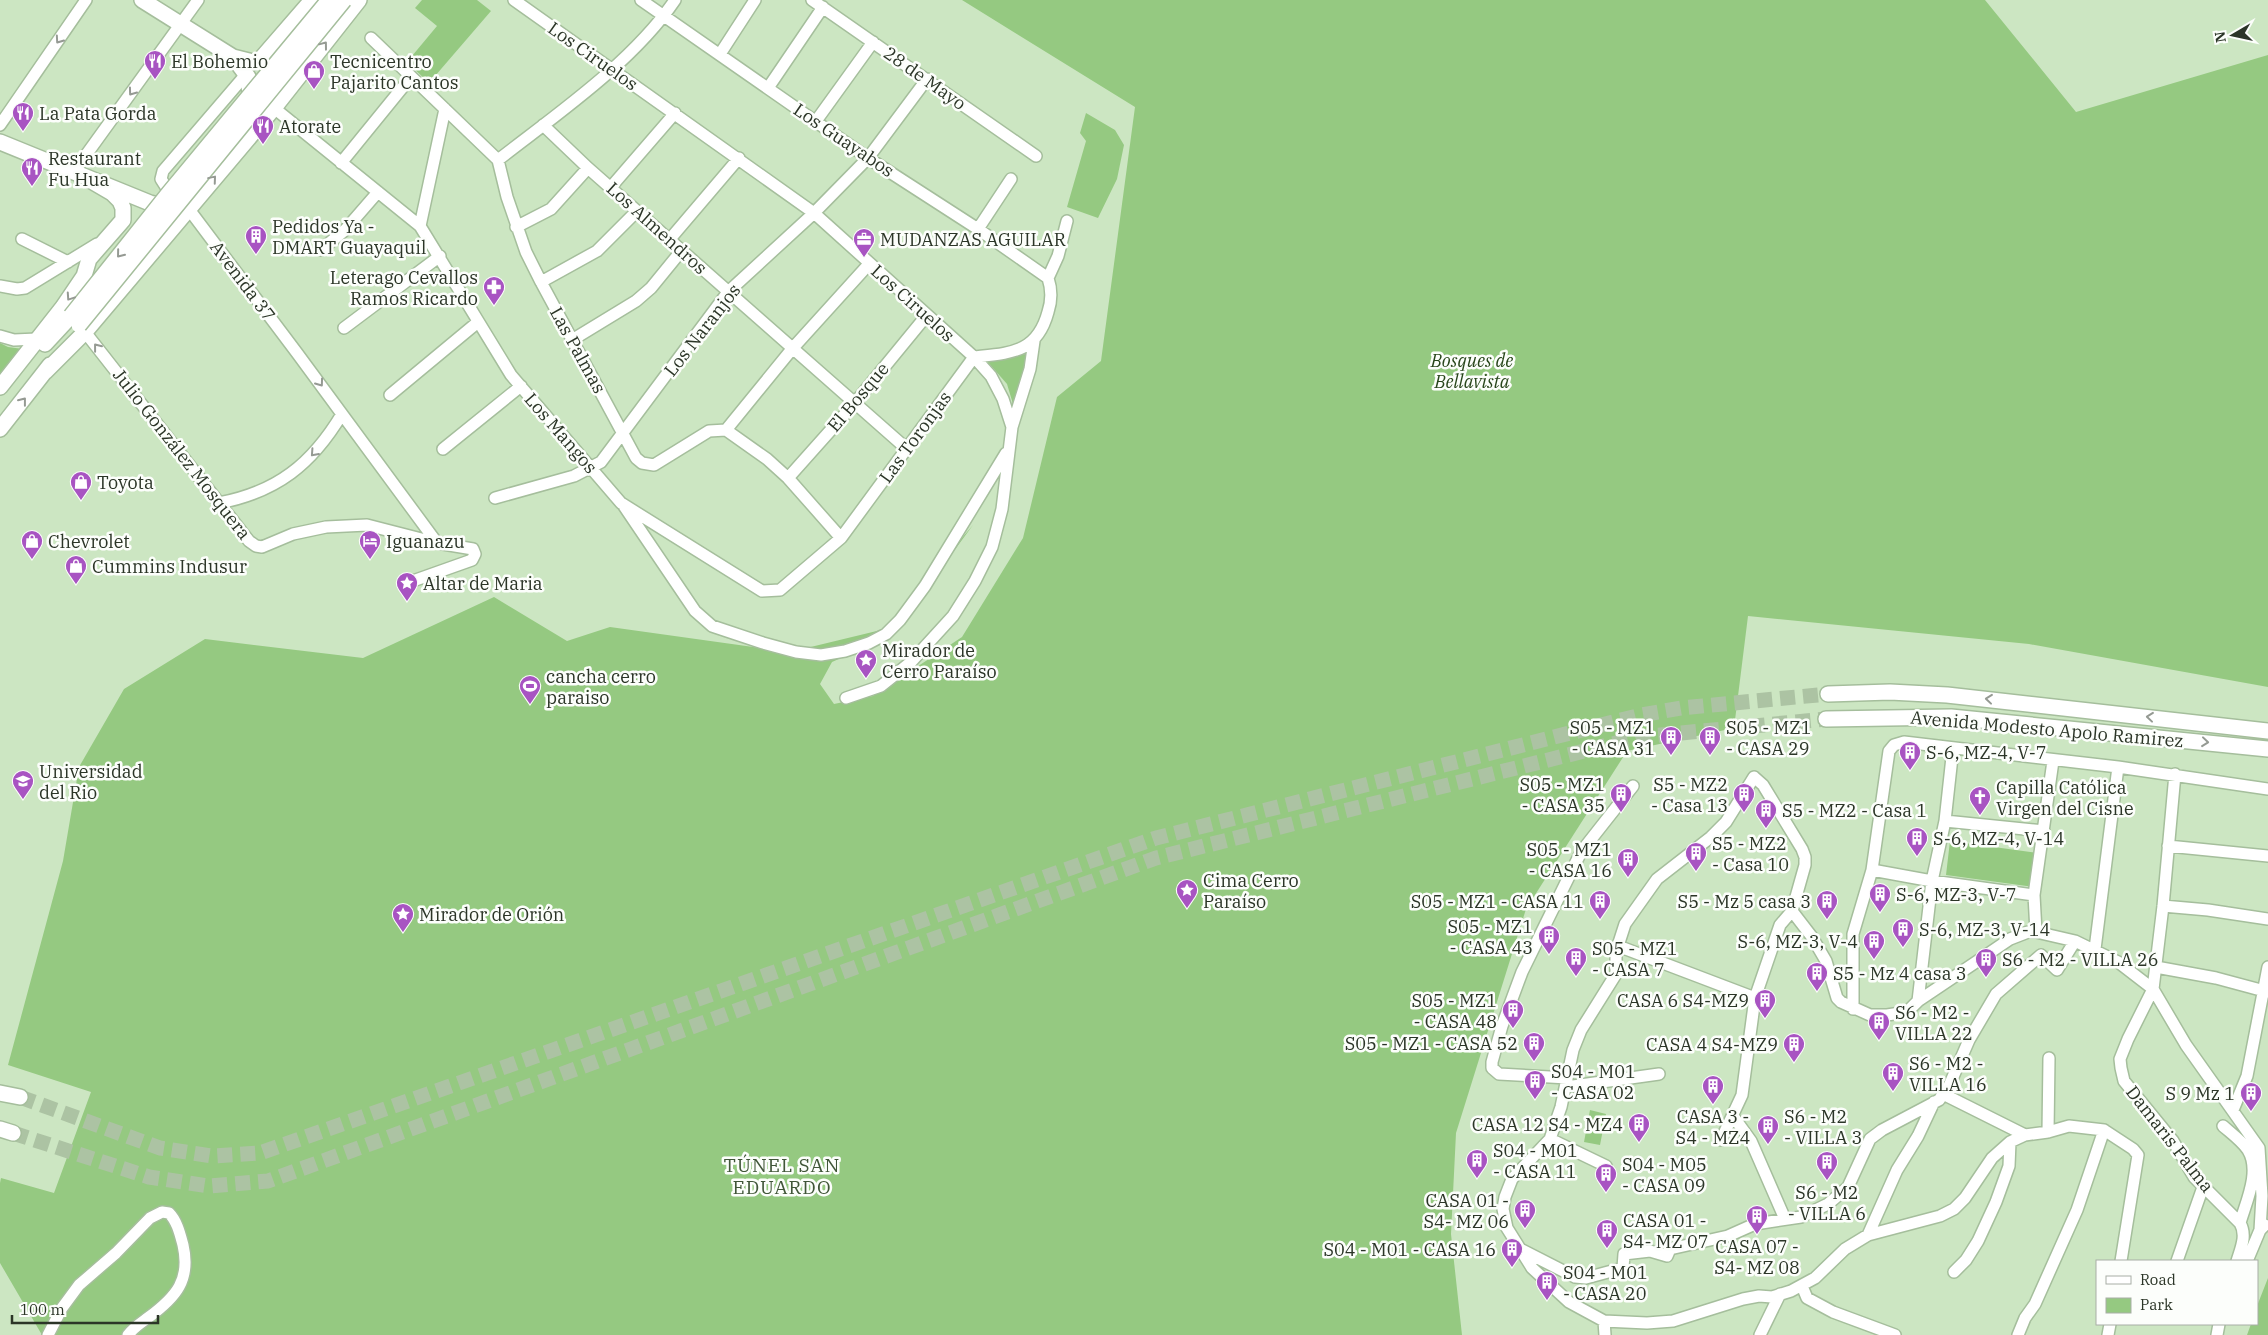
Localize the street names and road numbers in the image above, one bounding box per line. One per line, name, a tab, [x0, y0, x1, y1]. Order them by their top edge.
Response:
street label: Los Ciruelos	[544, 17, 642, 95]
street label: 28 de Mayo	[879, 41, 971, 115]
street label: Los Guayabos	[789, 98, 899, 182]
street label: Los Almendros	[602, 177, 712, 279]
street label: Avenida 37	[205, 236, 281, 326]
street label: Los Ciruelos	[866, 259, 960, 347]
street label: Los Naranjos	[659, 279, 745, 381]
street label: Las Palmas	[545, 303, 611, 397]
street label: El Bosque	[822, 358, 894, 436]
street label: Julio González Mosquera	[108, 364, 256, 544]
street label: Las Toronjas	[874, 386, 956, 488]
street label: Los Mangos	[520, 388, 602, 478]
street label: Avenida Modesto Apolo Ramirez	[1910, 706, 2184, 752]
street label: Damaris Palma	[2121, 1081, 2219, 1197]

